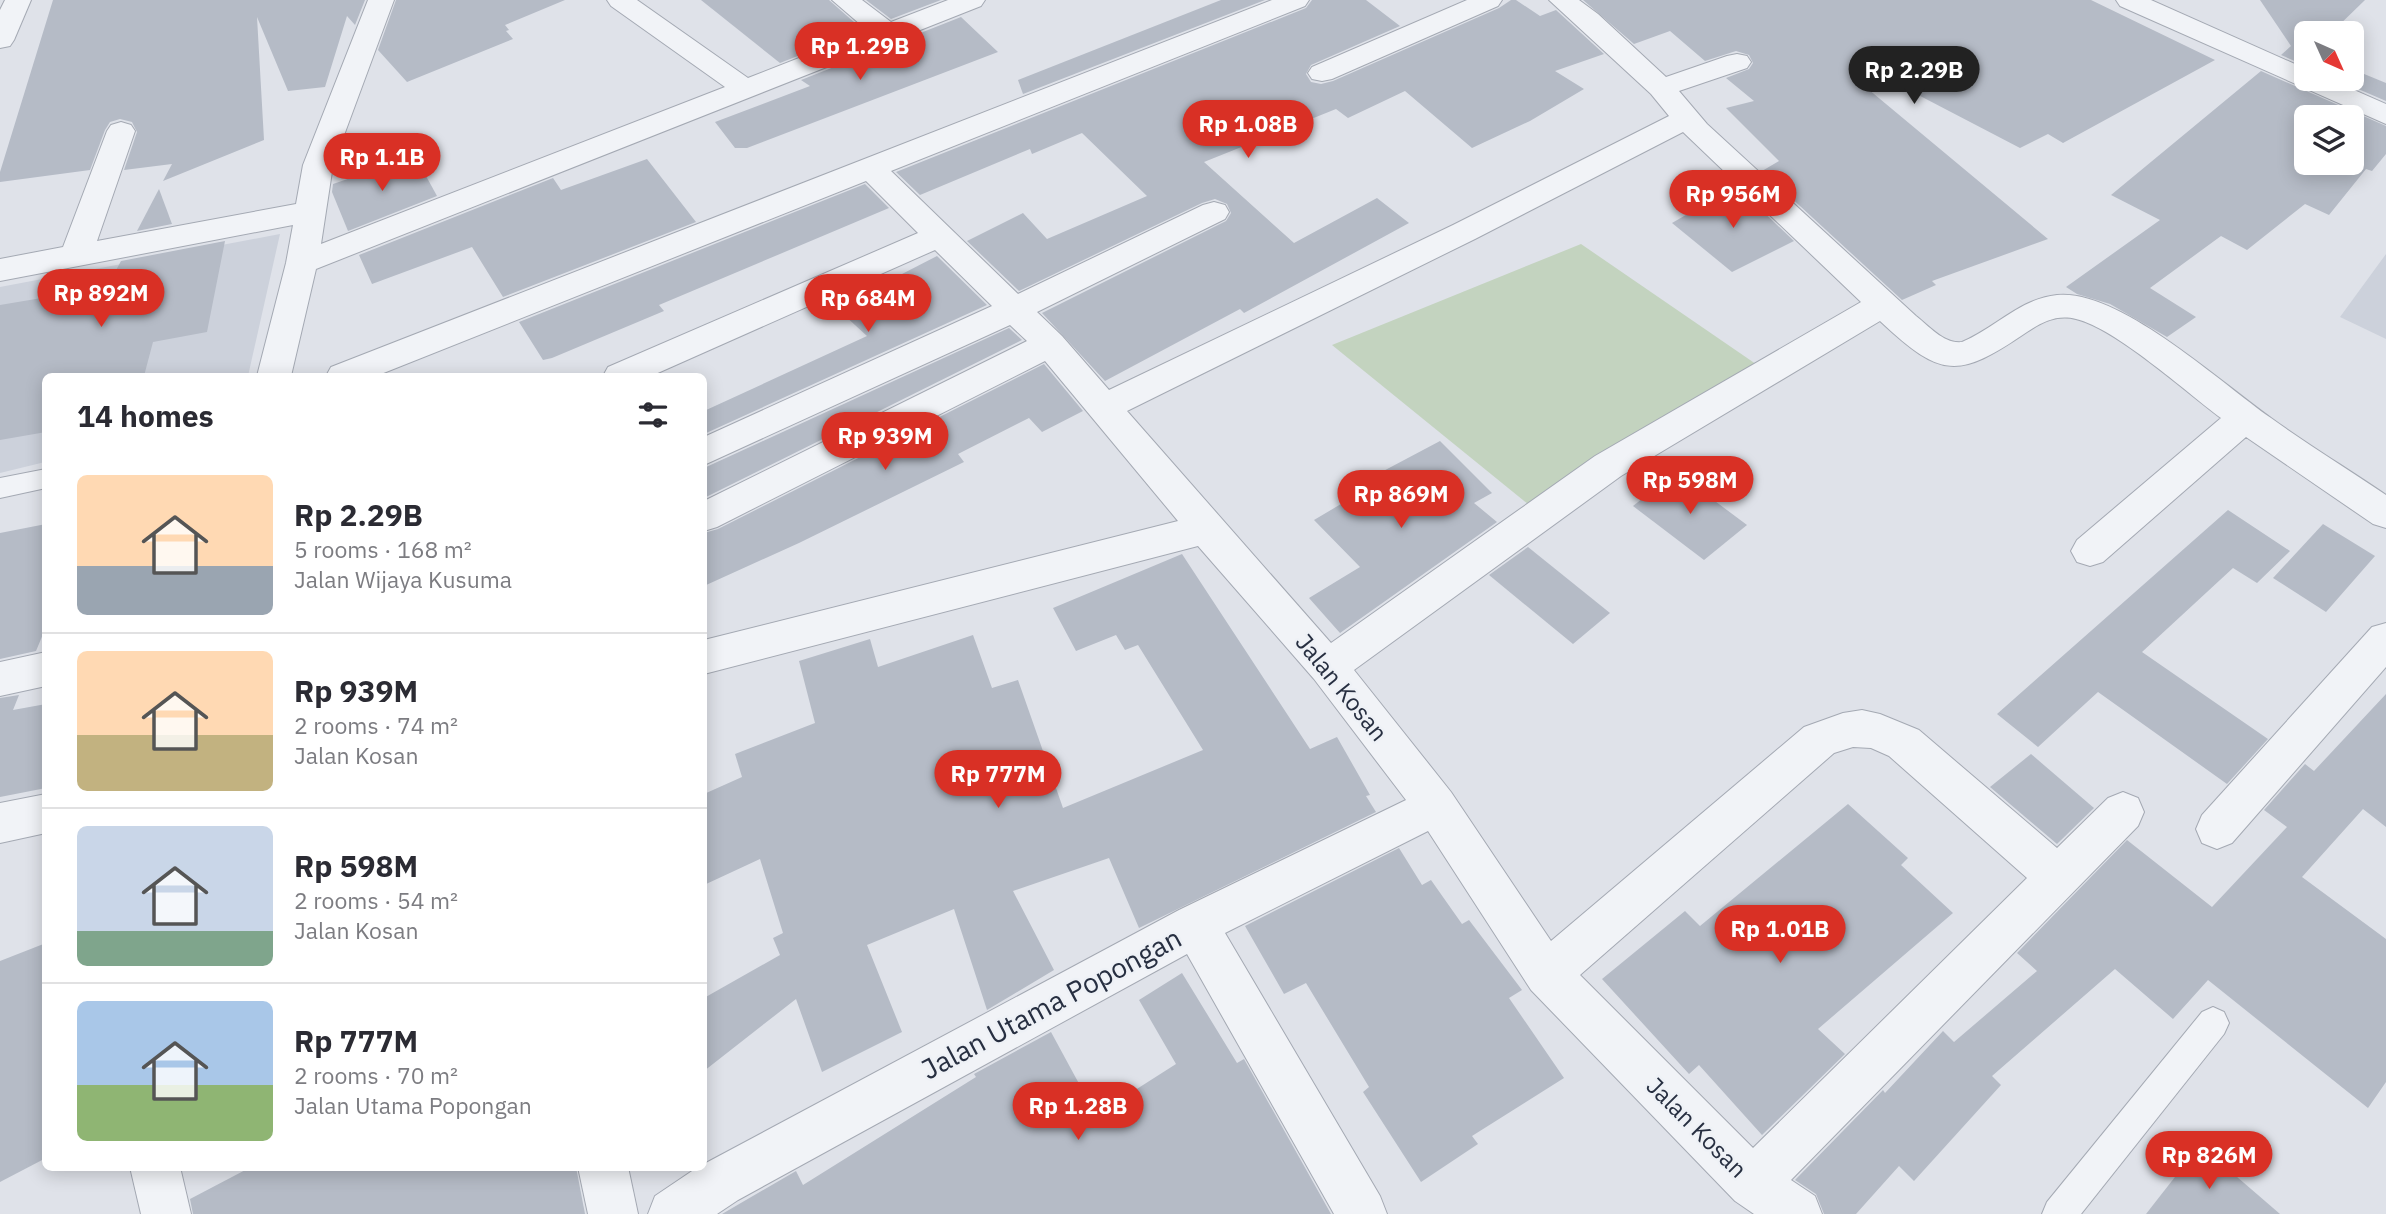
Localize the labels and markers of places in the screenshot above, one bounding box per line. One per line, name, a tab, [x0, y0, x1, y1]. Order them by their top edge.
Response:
pin: Rp 1.29B	[788, 22, 932, 82]
pin: Rp 2.29B	[1842, 46, 1986, 106]
pin: Rp 1.08B	[1176, 100, 1320, 160]
pin: Rp 1.1B	[317, 134, 447, 193]
pin: Rp 956M	[1668, 170, 1798, 230]
pin: Rp 892M	[36, 270, 166, 329]
pin: Rp 684M	[803, 274, 933, 334]
pin: Rp 939M	[820, 412, 950, 472]
pin: Rp 598M	[1625, 456, 1755, 516]
pin: Rp 869M	[1336, 470, 1466, 530]
pin: Rp 777M	[933, 750, 1063, 810]
pin: Rp 1.01B	[1708, 906, 1852, 965]
pin: Rp 1.28B	[1006, 1082, 1150, 1142]
pin: Rp 826M	[2144, 1132, 2274, 1191]

